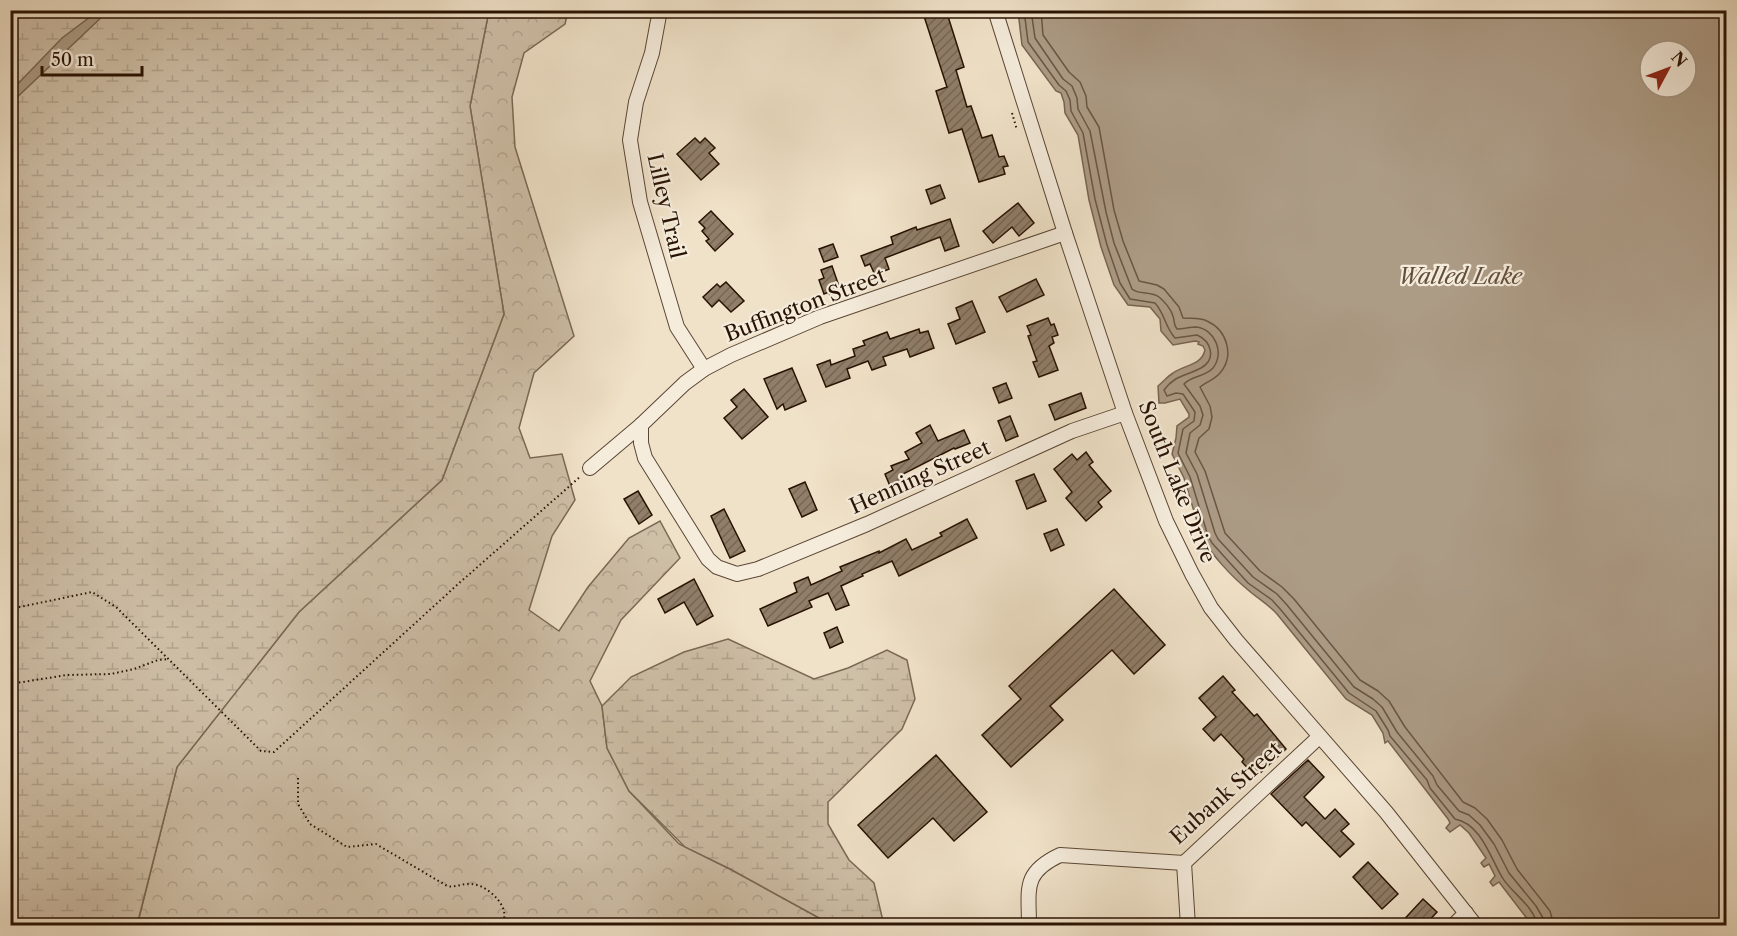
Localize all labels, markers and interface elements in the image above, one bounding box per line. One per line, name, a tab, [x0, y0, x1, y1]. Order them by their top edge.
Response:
scale bar	[42, 39, 142, 77]
north arrow	[1638, 39, 1698, 99]
text: N	[1667, 47, 1691, 71]
text: 50 m	[51, 49, 94, 71]
street label: Lilley Trail	[642, 151, 691, 261]
street label: Buffington Street	[721, 262, 889, 347]
water label: Walled Lake	[1398, 263, 1523, 290]
street label: South Lake Drive	[1134, 397, 1221, 567]
street label: Henning Street	[846, 434, 995, 519]
street label: Eubank Street	[1165, 736, 1287, 849]

